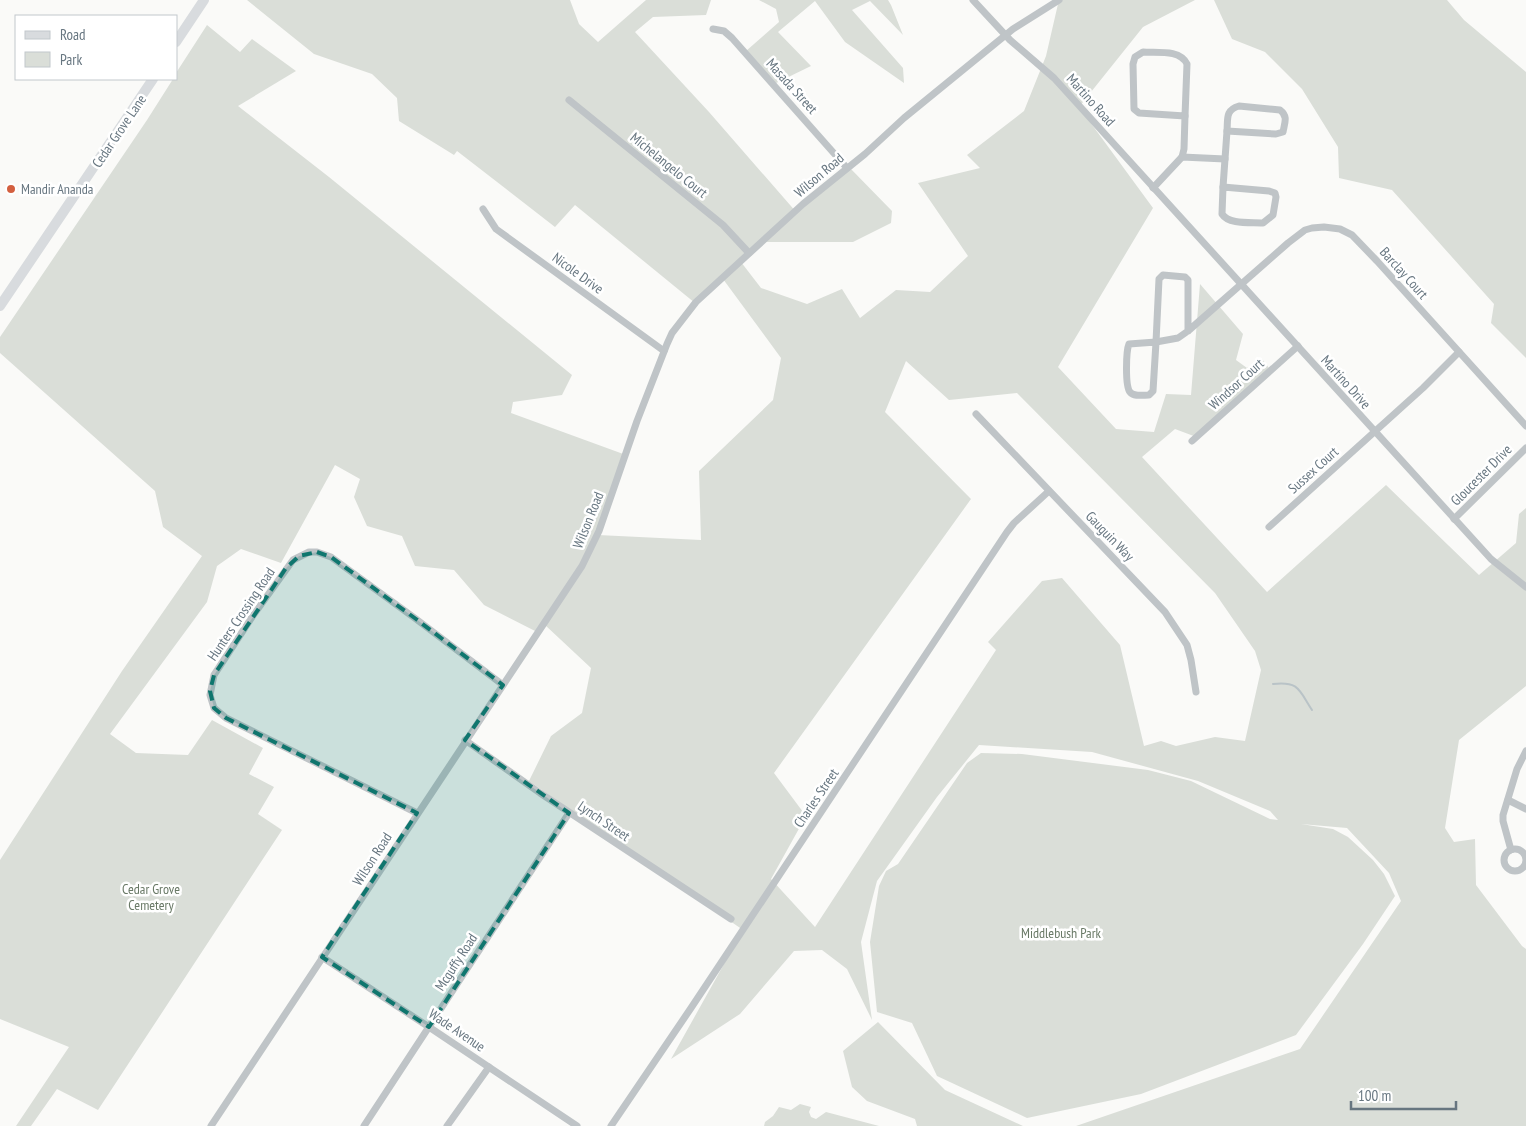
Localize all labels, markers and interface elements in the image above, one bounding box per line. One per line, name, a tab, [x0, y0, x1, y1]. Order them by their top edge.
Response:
legend	[15, 15, 178, 80]
text: Road	[60, 25, 86, 44]
text: Park	[60, 50, 82, 69]
street label: Masada Street	[762, 55, 822, 118]
street label: Martino Road	[1063, 70, 1119, 130]
street label: Cedar Grove Lane	[88, 91, 150, 171]
street label: Michelangelo Court	[627, 128, 711, 202]
street label: Wilson Road	[790, 149, 848, 201]
place label: Mandir Ananda	[21, 180, 93, 198]
marker: Mandir Ananda	[5, 183, 17, 195]
street label: Barclay Court	[1376, 243, 1432, 303]
street label: Nicole Drive	[549, 248, 607, 298]
street label: Martino Drive	[1317, 351, 1375, 413]
street label: Windsor Court	[1205, 354, 1268, 414]
street label: Gloucester Drive	[1447, 440, 1516, 509]
street label: Sussex Court	[1284, 443, 1342, 497]
street label: Wilson Road	[569, 489, 607, 551]
street label: Gauguin Way	[1082, 507, 1139, 565]
street label: Hunters Crossing Road	[203, 564, 279, 664]
street label: Charles Street	[790, 765, 842, 831]
street label: Lynch Street	[574, 797, 634, 845]
street label: Wilson Road	[348, 829, 396, 889]
park label: Cedar Grove Cemetery	[122, 880, 180, 914]
park label: Middlebush Park	[1021, 924, 1102, 942]
street label: Mcguffy Road	[431, 930, 481, 994]
street label: Wade Avenue	[425, 1005, 489, 1056]
scale bar	[1351, 1078, 1456, 1110]
text: 100 m	[1358, 1086, 1391, 1105]

